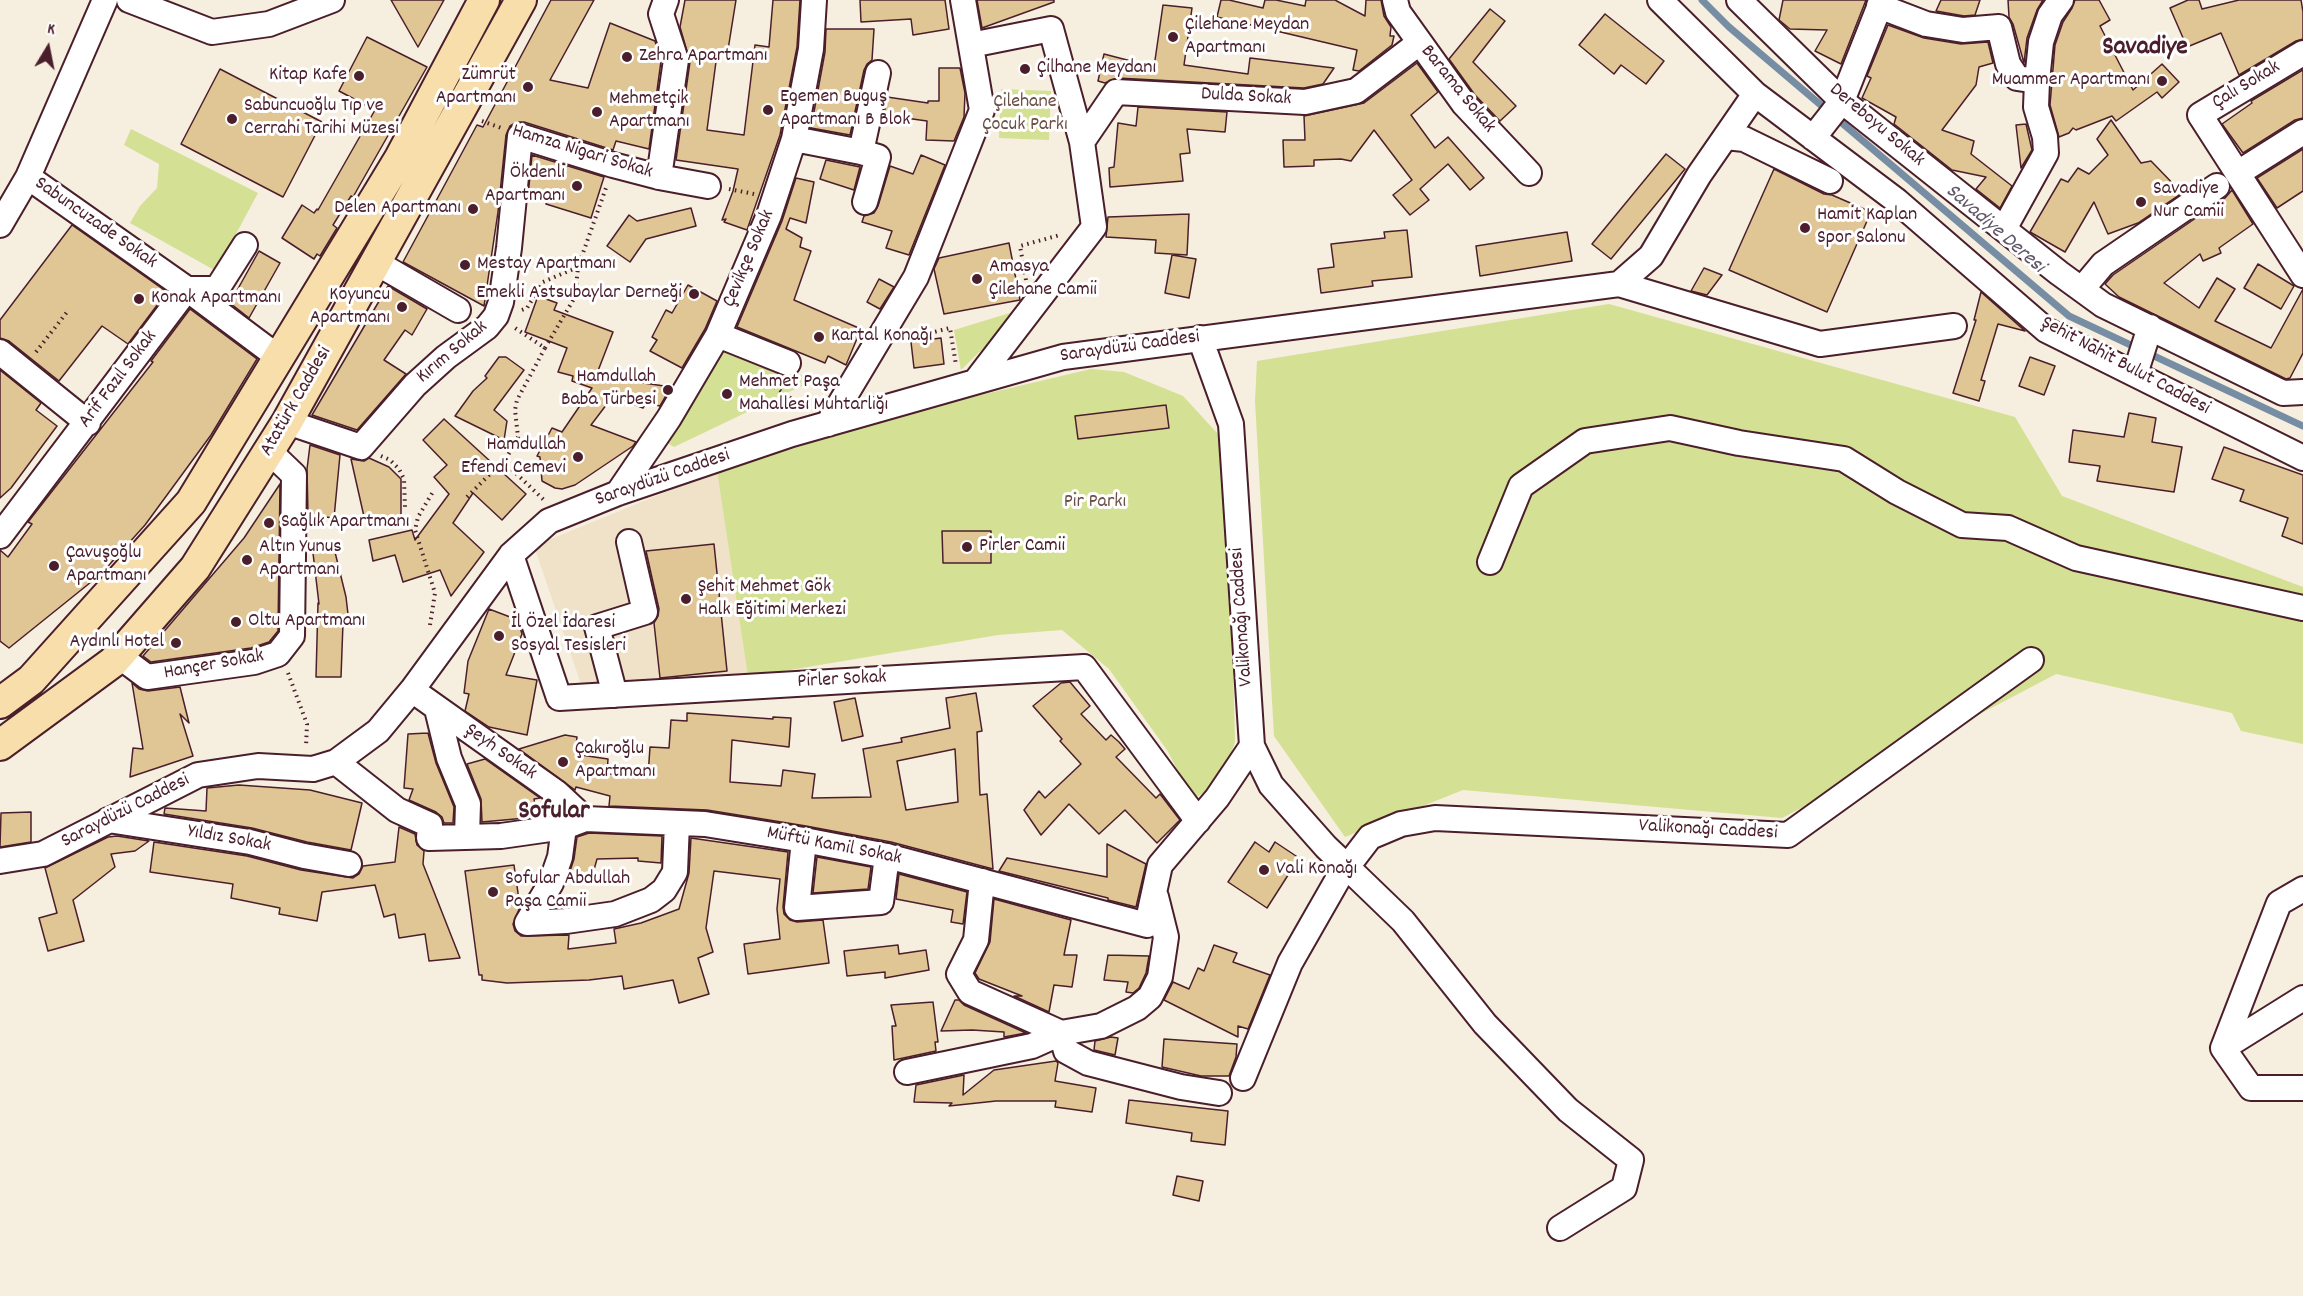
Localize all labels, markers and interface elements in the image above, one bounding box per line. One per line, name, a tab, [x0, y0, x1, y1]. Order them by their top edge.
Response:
place label: Çilehane Meydan Apartmanı	[1185, 14, 1309, 61]
north arrow	[18, 18, 78, 78]
text: K	[46, 18, 57, 42]
marker: Çilehane Meydan Apartmanı	[1166, 30, 1180, 44]
district label: Savadiye	[2102, 33, 2188, 65]
street label: Barama Sokak	[1414, 41, 1500, 139]
place label: Zehra Apartmanı	[639, 45, 768, 69]
marker: Zehra Apartmanı	[620, 50, 634, 64]
street label: Çalı Sokak	[2209, 56, 2285, 116]
place label: Çilhane Meydanı	[1037, 57, 1156, 81]
marker: Çilhane Meydanı	[1018, 62, 1032, 76]
place label: Kitap Kafe	[269, 64, 347, 88]
place label: Zümrüt Apartmanı	[436, 64, 516, 111]
marker: Kitap Kafe	[352, 69, 366, 83]
place label: Muammer Apartmanı	[1992, 69, 2150, 93]
marker: Muammer Apartmanı	[2155, 74, 2169, 88]
street label: Dereboyu Sokak	[1823, 79, 1929, 173]
marker: Zümrüt Apartmanı	[521, 80, 535, 94]
street label: Dulda Sokak	[1200, 84, 1292, 112]
place label: Egemen Buguş Apartmanı B Blok	[780, 86, 910, 133]
place label: Mehmetçik Apartmanı	[609, 88, 689, 135]
park label: Çilehane Çocuk Parkı	[982, 91, 1068, 138]
place label: Sabuncuoğlu Tıp ve Cerrahi Tarihi Müzesi	[244, 95, 399, 142]
marker: Egemen Buguş Apartmanı B Blok	[761, 103, 775, 117]
marker: Mehmetçik Apartmanı	[590, 105, 604, 119]
marker: Sabuncuoğlu Tıp ve Cerrahi Tarihi Müzesi	[225, 112, 239, 126]
street label: Hamza Nigari Sokak	[509, 120, 655, 186]
place label: Ökdenli Apartmanı	[485, 162, 565, 209]
street label: Sabuncuzade Sokak	[29, 173, 161, 275]
place label: Savadiye Nur Camii	[2153, 178, 2224, 225]
marker: Ökdenli Apartmanı	[570, 179, 584, 193]
water label: Savadiye Deresi	[1939, 180, 2049, 280]
marker: Savadiye Nur Camii	[2134, 195, 2148, 209]
place label: Delen Apartmanı	[334, 197, 461, 221]
marker: Delen Apartmanı	[466, 202, 480, 216]
place label: Hamit Kaplan Spor Salonu	[1817, 204, 1917, 251]
street label: Çevikçe Sokak	[719, 207, 781, 311]
marker: Hamit Kaplan Spor Salonu	[1798, 221, 1812, 235]
place label: Mestay Apartmanı	[477, 253, 616, 277]
place label: Amasya Çilehane Camii	[989, 256, 1097, 303]
marker: Mestay Apartmanı	[458, 258, 472, 272]
marker: Amasya Çilehane Camii	[970, 272, 984, 286]
place label: Emekli Astsubaylar Derneği	[476, 282, 682, 306]
place label: Koyuncu Apartmanı	[310, 284, 390, 331]
place label: Konak Apartmanı	[151, 287, 281, 311]
marker: Emekli Astsubaylar Derneği	[687, 287, 701, 301]
marker: Konak Apartmanı	[132, 292, 146, 306]
marker: Koyuncu Apartmanı	[395, 300, 409, 314]
street label: Şehit Nahit Bulut Caddesi	[2036, 312, 2214, 422]
street label: Kırım Sokak	[412, 316, 494, 390]
place label: Kartal Konağı	[831, 325, 932, 349]
street label: Arif Fazıl Sokak	[74, 326, 164, 434]
street label: Saraydüzü Caddesi	[1059, 326, 1201, 370]
marker: Kartal Konağı	[812, 330, 826, 344]
street label: Atatürk Caddesi	[256, 343, 338, 461]
place label: Hamdullah Baba Türbesi	[561, 366, 656, 413]
place label: Mehmet Paşa Mahallesi Muhtarlığı	[739, 371, 888, 418]
marker: Hamdullah Baba Türbesi	[661, 383, 675, 397]
marker: Mehmet Paşa Mahallesi Muhtarlığı	[720, 387, 734, 401]
place label: Hamdullah Efendi Cemevi	[461, 434, 566, 481]
street label: Saraydüzü Caddesi	[593, 445, 733, 513]
marker: Hamdullah Efendi Cemevi	[571, 450, 585, 464]
park label: Pir Parkı	[1064, 491, 1126, 515]
place label: Sağlık Apartmanı	[281, 511, 410, 535]
marker: Sağlık Apartmanı	[262, 516, 276, 530]
place label: Pirler Camii	[979, 535, 1065, 559]
place label: Altın Yunus Apartmanı	[259, 536, 342, 583]
marker: Pirler Camii	[960, 540, 974, 554]
place label: Çavuşoğlu Apartmanı	[66, 542, 146, 589]
street label: Valikonağı Caddesi	[1226, 547, 1260, 687]
marker: Altın Yunus Apartmanı	[240, 553, 254, 567]
marker: Çavuşoğlu Apartmanı	[47, 559, 61, 573]
place label: Şehit Mehmet Gök Halk Eğitimi Merkezi	[698, 576, 846, 623]
marker: Şehit Mehmet Gök Halk Eğitimi Merkezi	[679, 592, 693, 606]
place label: Oltu Apartmanı	[248, 610, 365, 634]
place label: İl Özel İdaresi Sosyal Tesisleri	[511, 612, 626, 659]
marker: Oltu Apartmanı	[229, 615, 243, 629]
marker: İl Özel İdaresi Sosyal Tesisleri	[492, 629, 506, 643]
place label: Aydınlı Hotel	[70, 631, 164, 655]
marker: Aydınlı Hotel	[169, 636, 183, 650]
street label: Hançer Sokak	[162, 645, 266, 687]
street label: Pirler Sokak	[797, 667, 887, 695]
street label: Şeyh Sokak	[459, 720, 541, 786]
place label: Çakıroğlu Apartmanı	[575, 738, 655, 785]
marker: Çakıroğlu Apartmanı	[556, 755, 570, 769]
street label: Saraydüzü Caddesi	[58, 769, 194, 855]
district label: Sofular	[518, 797, 590, 829]
street label: Valikonağı Caddesi	[1638, 815, 1778, 847]
street label: Yıldız Sokak	[185, 821, 273, 859]
street label: Müftü Kamil Sokak	[765, 822, 903, 872]
place label: Vali Konağı	[1276, 858, 1357, 882]
marker: Vali Konağı	[1257, 863, 1271, 877]
place label: Sofular Abdullah Paşa Camii	[505, 868, 630, 915]
marker: Sofular Abdullah Paşa Camii	[486, 885, 500, 899]

